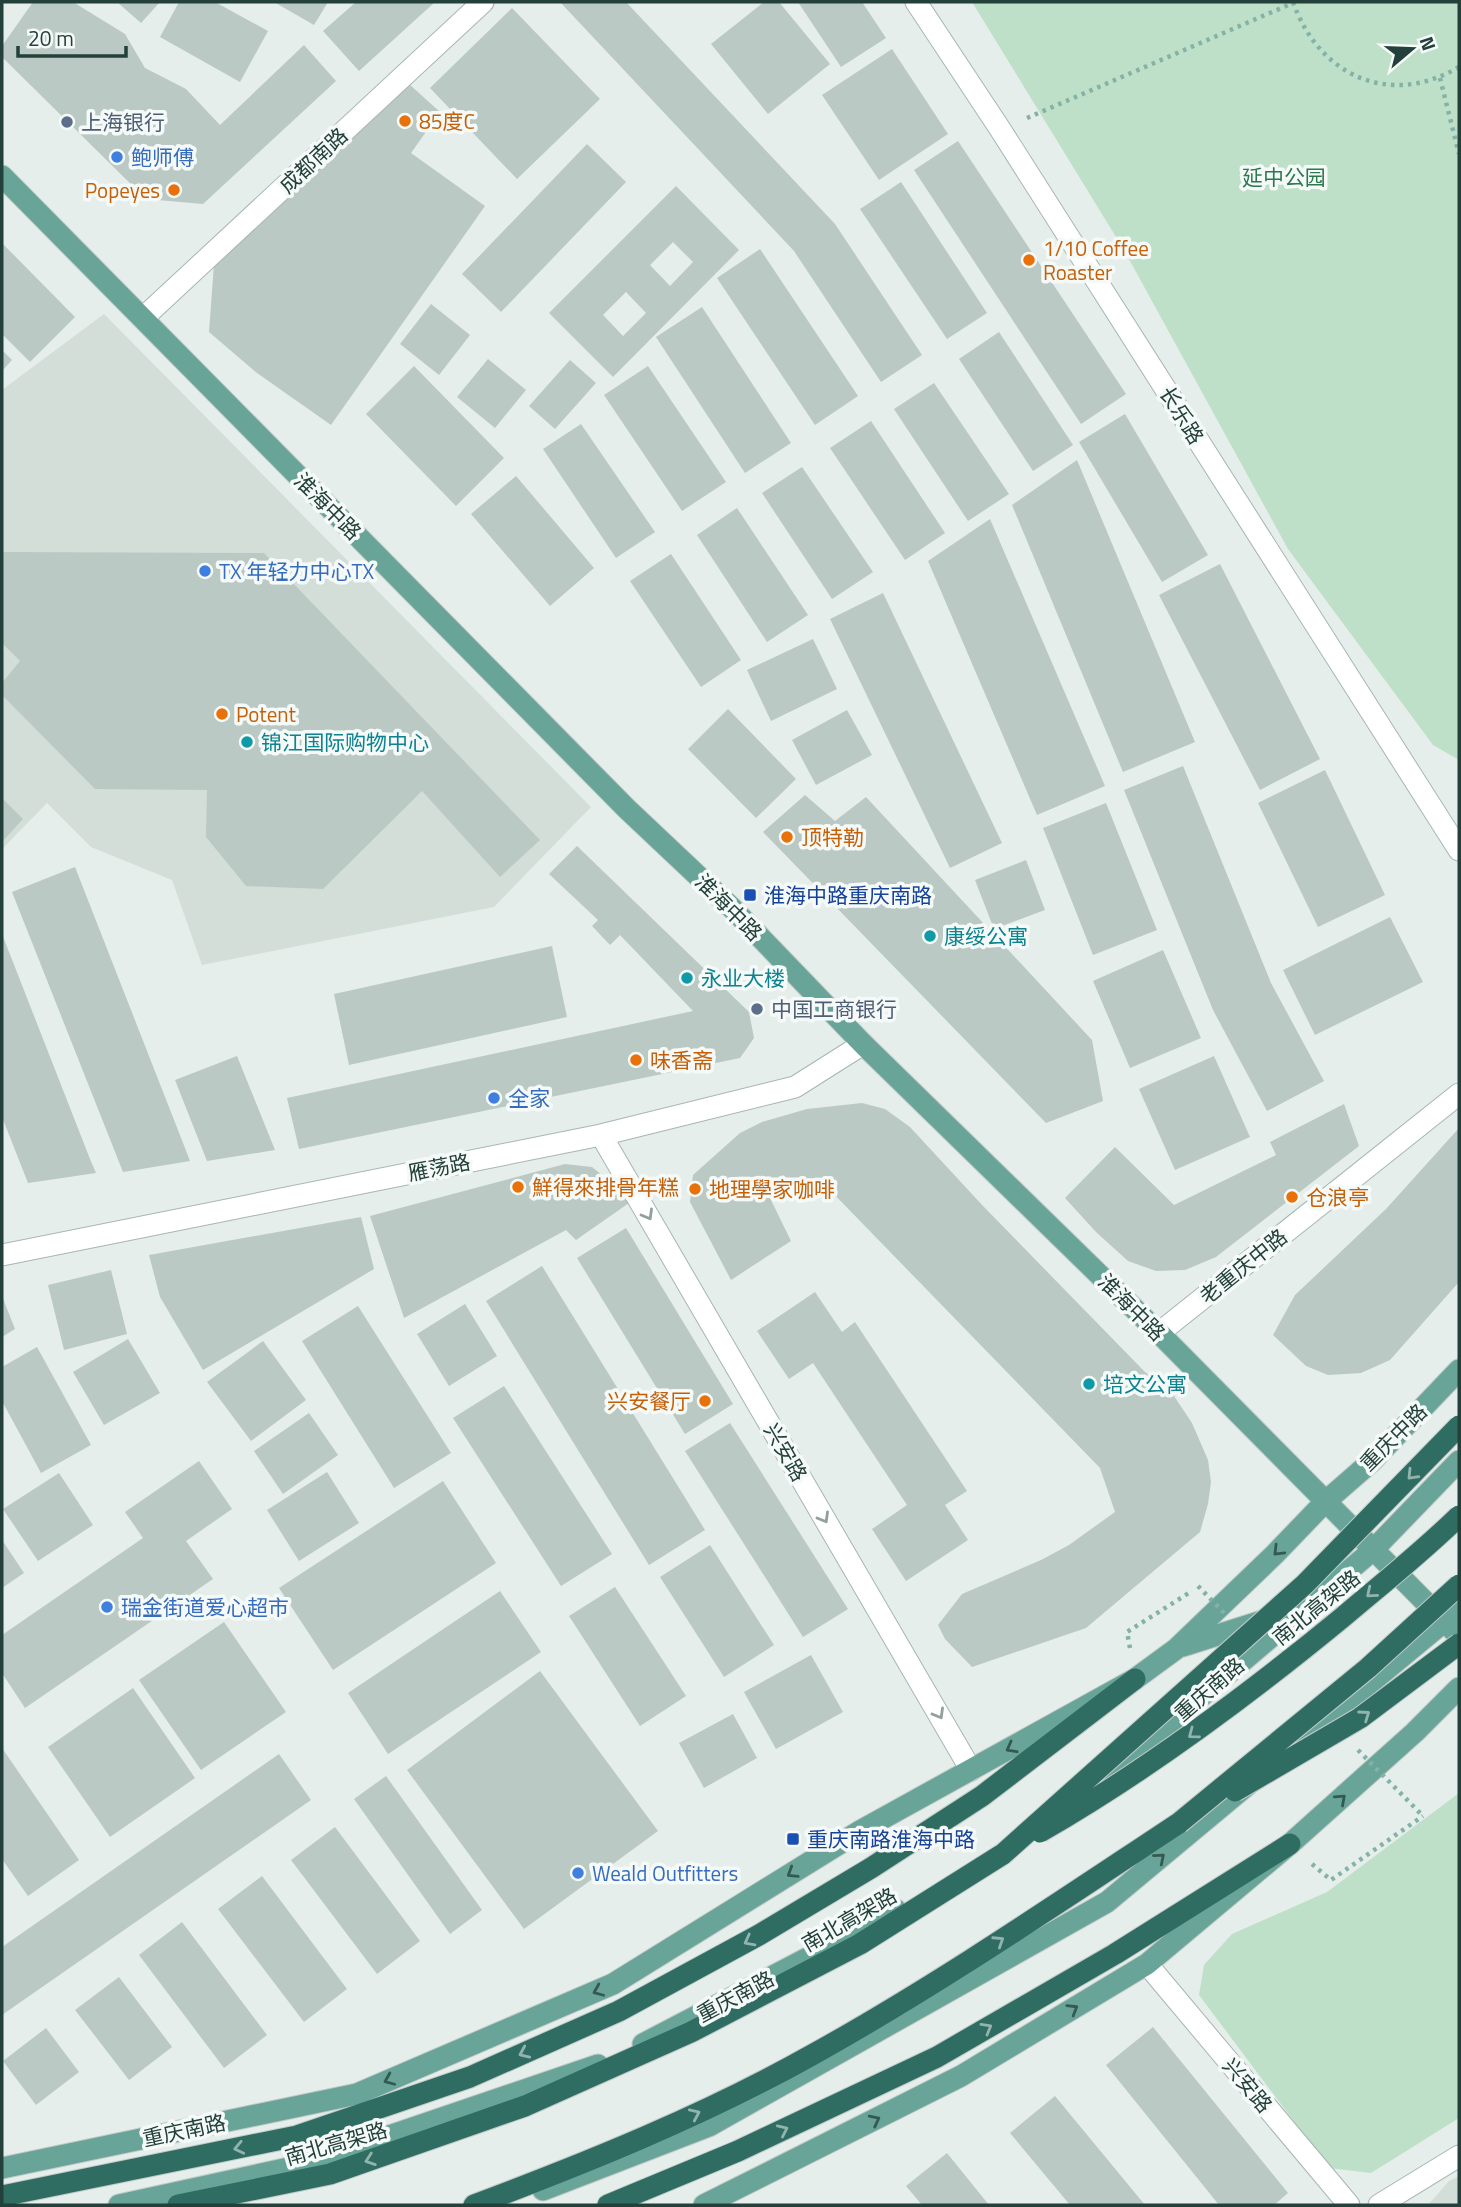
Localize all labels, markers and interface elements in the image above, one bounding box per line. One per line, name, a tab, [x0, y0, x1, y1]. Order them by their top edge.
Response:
scale bar	[18, 14, 126, 58]
north arrow	[1377, 14, 1447, 84]
text: 20 m	[28, 22, 74, 54]
text: N	[1413, 32, 1444, 54]
place label: 85度C	[419, 105, 475, 137]
place label: 上海银行	[81, 106, 165, 138]
marker: 85度C	[397, 113, 413, 129]
marker: 上海银行	[59, 114, 75, 130]
street label: 成都南路	[271, 120, 355, 200]
place label: 鲍师傅	[131, 141, 194, 173]
marker: 鲍师傅	[109, 149, 125, 165]
park label: 延中公园	[1242, 161, 1326, 193]
place label: Popeyes	[85, 174, 160, 206]
marker: Popeyes	[166, 182, 182, 198]
place label: 1/10 Coffee Roaster	[1043, 232, 1149, 288]
marker: 1/10 Coffee Roaster	[1021, 252, 1037, 268]
street label: 长乐路	[1152, 380, 1212, 450]
street label: 淮海中路	[287, 465, 369, 547]
place label: TX 年轻力中心TX	[219, 555, 374, 587]
marker: TX 年轻力中心TX	[197, 563, 213, 579]
place label: Potent	[236, 698, 297, 730]
marker: Potent	[214, 706, 230, 722]
place label: 锦江国际购物中心	[261, 726, 429, 758]
marker: 锦江国际购物中心	[239, 734, 255, 750]
place label: 顶特勒	[801, 821, 864, 853]
marker: 顶特勒	[779, 829, 795, 845]
street label: 淮海中路	[688, 866, 770, 948]
place label: 淮海中路重庆南路	[764, 879, 932, 911]
marker: 淮海中路重庆南路	[742, 887, 758, 903]
place label: 康绥公寓	[944, 920, 1028, 952]
marker: 康绥公寓	[922, 928, 938, 944]
place label: 永业大楼	[701, 962, 785, 994]
marker: 永业大楼	[679, 970, 695, 986]
place label: 中国工商银行	[771, 993, 897, 1025]
marker: 中国工商银行	[749, 1001, 765, 1017]
place label: 味香斋	[650, 1044, 713, 1076]
marker: 味香斋	[628, 1052, 644, 1068]
place label: 全家	[508, 1082, 550, 1114]
marker: 全家	[486, 1090, 502, 1106]
street label: 雁荡路	[405, 1145, 473, 1189]
place label: 鮮得來排骨年糕	[532, 1171, 679, 1203]
place label: 地理學家咖啡	[709, 1173, 835, 1205]
marker: 鮮得來排骨年糕	[510, 1179, 526, 1195]
marker: 地理學家咖啡	[687, 1181, 703, 1197]
place label: 仓浪亭	[1306, 1181, 1369, 1213]
marker: 仓浪亭	[1284, 1189, 1300, 1205]
one-way arrow	[640, 1208, 653, 1221]
street label: 老重庆中路	[1192, 1221, 1294, 1311]
street label: 淮海中路	[1091, 1266, 1173, 1348]
place label: 培文公寓	[1103, 1368, 1187, 1400]
marker: 培文公寓	[1081, 1376, 1097, 1392]
place label: 兴安餐厅	[607, 1385, 691, 1417]
marker: 兴安餐厅	[697, 1393, 713, 1409]
street label: 重庆中路	[1352, 1396, 1434, 1478]
street label: 兴安路	[756, 1417, 816, 1487]
one-way arrow	[1407, 1467, 1420, 1480]
one-way arrow	[816, 1510, 829, 1523]
one-way arrow	[1273, 1543, 1286, 1556]
street label: 南北高架路	[1265, 1562, 1367, 1652]
one-way arrow	[1367, 1585, 1380, 1597]
place label: 瑞金街道爱心超市	[121, 1591, 289, 1623]
marker: 瑞金街道爱心超市	[99, 1599, 115, 1615]
street label: 重庆南路	[1167, 1649, 1251, 1729]
one-way arrow	[930, 1707, 943, 1720]
one-way arrow	[1357, 1711, 1370, 1723]
one-way arrow	[1188, 1725, 1200, 1738]
one-way arrow	[1005, 1740, 1018, 1753]
one-way arrow	[1333, 1794, 1346, 1807]
place label: 重庆南路淮海中路	[807, 1823, 975, 1855]
marker: 重庆南路淮海中路	[785, 1831, 801, 1847]
one-way arrow	[1152, 1854, 1164, 1867]
place label: Weald Outfitters	[592, 1857, 738, 1889]
marker: Weald Outfitters	[570, 1865, 586, 1881]
one-way arrow	[787, 1865, 800, 1878]
street label: 南北高架路	[796, 1879, 902, 1959]
one-way arrow	[744, 1932, 756, 1946]
one-way arrow	[992, 1937, 1005, 1950]
street label: 重庆南路	[690, 1962, 780, 2030]
one-way arrow	[592, 1982, 604, 1996]
one-way arrow	[1066, 2004, 1079, 2017]
one-way arrow	[979, 2023, 992, 2036]
one-way arrow	[519, 2045, 531, 2059]
street label: 兴安路	[1215, 2051, 1281, 2119]
one-way arrow	[383, 2072, 396, 2086]
street label: 重庆南路	[140, 2106, 228, 2154]
one-way arrow	[688, 2108, 700, 2122]
street label: 南北高架路	[281, 2113, 391, 2173]
one-way arrow	[868, 2114, 880, 2128]
one-way arrow	[776, 2124, 788, 2138]
one-way arrow	[233, 2140, 245, 2155]
one-way arrow	[364, 2152, 376, 2166]

